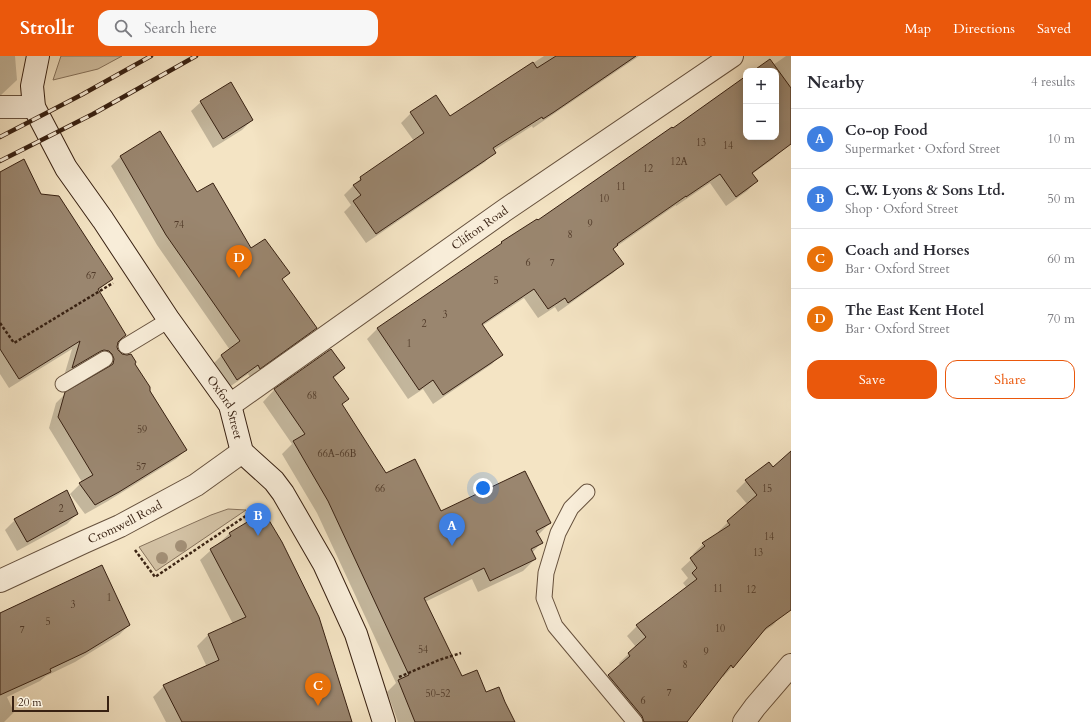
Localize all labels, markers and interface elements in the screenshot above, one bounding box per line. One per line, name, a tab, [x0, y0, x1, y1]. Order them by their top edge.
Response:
search box	[98, 10, 378, 46]
text: Strollr	[20, 15, 74, 41]
icon: search	[112, 17, 134, 39]
text: Search here	[144, 18, 217, 38]
text: Map	[905, 19, 931, 38]
text: Directions	[953, 19, 1015, 38]
text: Saved	[1037, 19, 1071, 38]
map controls	[743, 68, 779, 140]
button: +	[743, 68, 779, 104]
text: Nearby	[807, 71, 864, 94]
text: 4 results	[1031, 73, 1075, 91]
button: −	[743, 104, 779, 140]
text: Co-op Food	[845, 120, 928, 140]
text: A	[815, 130, 825, 148]
text: 10 m	[1047, 130, 1075, 148]
house number: 13	[696, 136, 706, 150]
house number: 14	[723, 139, 733, 153]
text: Supermarket · Oxford Street	[845, 140, 1000, 158]
house number: 12A	[670, 155, 689, 169]
house number: 12	[643, 162, 653, 176]
house number: 11	[616, 180, 626, 194]
text: C.W. Lyons & Sons Ltd.	[845, 180, 1005, 200]
text: B	[815, 190, 825, 208]
text: 50 m	[1047, 190, 1075, 208]
house number: 10	[599, 192, 609, 206]
text: Shop · Oxford Street	[845, 200, 958, 218]
street label: Clifton Road	[448, 202, 512, 254]
house number: 9	[587, 217, 593, 231]
house number: 74	[174, 218, 184, 232]
house number: 8	[567, 228, 573, 242]
text: Coach and Horses	[845, 240, 970, 260]
pin: D	[226, 245, 252, 278]
text: C	[815, 250, 825, 268]
text: 60 m	[1047, 250, 1075, 268]
house number: 6	[525, 256, 531, 270]
house number: 7	[549, 256, 555, 270]
text: Bar · Oxford Street	[845, 260, 950, 278]
house number: 67	[86, 269, 96, 283]
house number: 5	[493, 274, 499, 288]
text: The East Kent Hotel	[845, 300, 984, 320]
house number: 3	[442, 308, 448, 322]
text: D	[814, 310, 826, 328]
text: 70 m	[1047, 310, 1075, 328]
house number: 2	[421, 317, 427, 331]
text: Bar · Oxford Street	[845, 320, 950, 338]
house number: 1	[406, 337, 412, 351]
button: Save	[807, 360, 937, 399]
button: Share	[945, 360, 1075, 399]
street label: Oxford Street	[203, 372, 246, 441]
house number: 68	[307, 389, 317, 403]
house number: 59	[137, 423, 147, 437]
house number: 66A-66B	[318, 447, 357, 461]
house number: 57	[136, 460, 146, 474]
your location	[473, 478, 493, 498]
house number: 66	[375, 482, 385, 496]
house number: 15	[762, 482, 772, 496]
street label: Cromwell Road	[85, 497, 165, 547]
house number: 2	[58, 502, 64, 516]
pin: B	[245, 503, 271, 536]
pin: A	[439, 513, 465, 546]
house number: 14	[764, 530, 774, 544]
house number: 13	[753, 546, 763, 560]
house number: 11	[713, 582, 723, 596]
house number: 12	[746, 583, 756, 597]
house number: 1	[106, 591, 112, 605]
house number: 3	[70, 598, 76, 612]
house number: 5	[45, 615, 51, 629]
house number: 10	[715, 622, 725, 636]
house number: 7	[19, 623, 25, 637]
house number: 54	[418, 643, 428, 657]
house number: 9	[703, 645, 709, 659]
house number: 8	[682, 658, 688, 672]
pin: C	[305, 673, 331, 706]
house number: 7	[666, 686, 672, 700]
house number: 50-52	[426, 687, 450, 701]
scale bar	[12, 694, 109, 713]
house number: 6	[640, 694, 646, 708]
text: 20 m	[18, 695, 42, 710]

